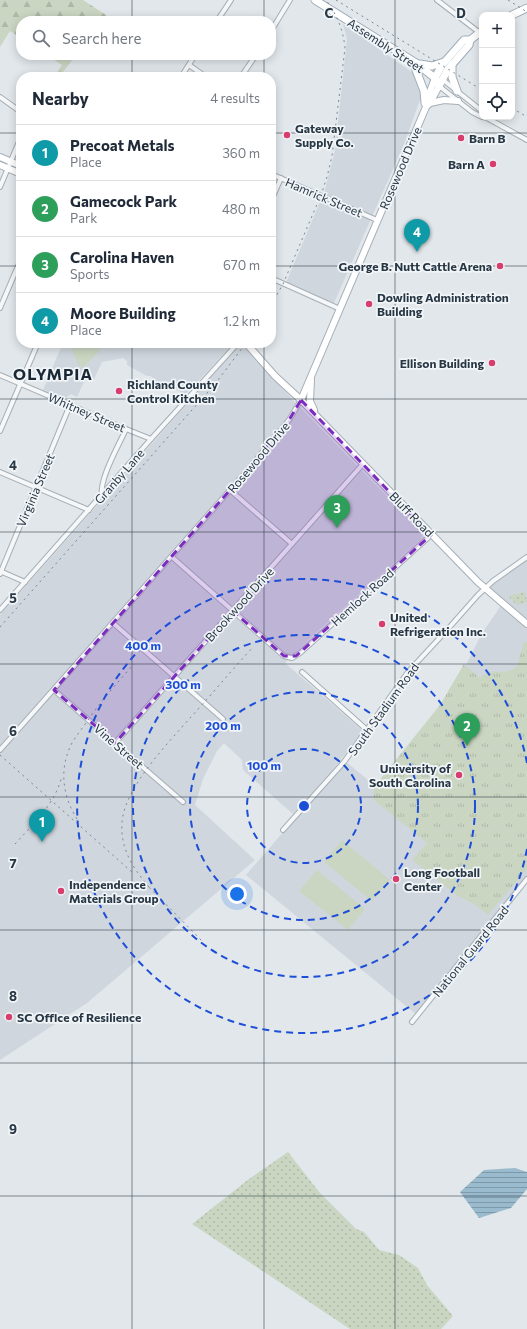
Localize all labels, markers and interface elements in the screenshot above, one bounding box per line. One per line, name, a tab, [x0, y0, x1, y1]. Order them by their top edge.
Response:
text: C	[325, 5, 334, 21]
text: D	[456, 5, 466, 21]
map controls	[479, 12, 515, 120]
button: +	[479, 12, 515, 48]
street label: Assembly Street	[345, 15, 427, 75]
search box	[16, 16, 276, 60]
icon: search	[30, 27, 52, 49]
text: Search here	[62, 29, 141, 47]
button: −	[479, 48, 515, 84]
button: locate	[479, 84, 515, 120]
text: Nearby	[32, 88, 89, 109]
text: 4 results	[210, 90, 260, 106]
place label: Gateway Supply Co.	[295, 121, 354, 149]
street label: Rosewood Drive	[376, 125, 424, 211]
marker: Gateway Supply Co.	[282, 130, 292, 140]
place label: Barn B	[469, 131, 505, 145]
marker: Barn B	[456, 133, 466, 143]
text: Precoat Metals	[70, 136, 174, 154]
text: 1	[42, 145, 48, 161]
text: 360 m	[222, 145, 260, 161]
text: Place	[70, 154, 102, 170]
place label: Barn A	[448, 157, 485, 171]
marker: Barn A	[488, 159, 498, 169]
street label: Hamrick Street	[283, 174, 365, 220]
text: Gamecock Park	[70, 192, 177, 210]
text: 2	[41, 201, 49, 217]
text: 480 m	[222, 201, 260, 217]
text: Park	[70, 210, 97, 226]
pin: 4	[404, 219, 430, 252]
text: Carolina Haven	[70, 248, 174, 266]
text: 3	[41, 257, 49, 273]
text: 670 m	[223, 257, 260, 273]
place label: George B. Nutt Cattle Arena	[339, 259, 492, 273]
marker: George B. Nutt Cattle Arena	[495, 261, 505, 271]
text: Sports	[70, 266, 110, 282]
place label: Dowling Administration Building	[377, 290, 509, 318]
marker: Dowling Administration Building	[364, 299, 374, 309]
text: Moore Building	[70, 304, 176, 322]
text: 4	[41, 313, 49, 329]
text: 1.2 km	[223, 313, 260, 329]
text: Place	[70, 322, 102, 338]
place label: Ellison Building	[400, 356, 484, 370]
marker: Ellison Building	[487, 358, 497, 368]
district label: OLYMPIA	[13, 364, 93, 383]
place label: Richland County Control Kitchen	[127, 377, 218, 405]
marker: Richland County Control Kitchen	[114, 386, 124, 396]
street label: Whitney Street	[46, 389, 128, 435]
street label: Rosewood Drive	[224, 419, 292, 495]
street label: Granby Lane	[91, 446, 147, 506]
street label: Virginia Street	[13, 451, 57, 529]
text: 4	[9, 457, 17, 473]
street label: Bluff Road	[387, 489, 437, 539]
pin: 3	[324, 495, 350, 528]
street label: Brookwood Drive	[202, 564, 276, 644]
street label: Hemlock Road	[328, 565, 396, 629]
text: 5	[9, 590, 17, 606]
place label: United Refrigeration Inc.	[390, 610, 486, 638]
marker: United Refrigeration Inc.	[377, 619, 387, 629]
text: 400 m	[125, 638, 161, 652]
street label: South Stadium Road	[345, 660, 421, 758]
text: 300 m	[165, 677, 201, 691]
pin: 2	[454, 713, 480, 746]
text: 200 m	[205, 718, 241, 732]
street label: Vine Street	[91, 721, 147, 771]
text: 6	[9, 723, 17, 739]
text: 100 m	[247, 758, 281, 772]
place label: University of South Carolina	[369, 761, 451, 789]
marker: University of South Carolina	[454, 770, 464, 780]
centre of rings	[297, 799, 311, 813]
pin: 1	[29, 809, 55, 842]
text: 7	[9, 855, 17, 871]
place label: Long Football Center	[404, 865, 480, 893]
marker: Long Football Center	[391, 874, 401, 884]
place label: Independence Materials Group	[69, 877, 159, 905]
your location	[227, 884, 247, 904]
marker: Independence Materials Group	[56, 886, 66, 896]
street label: National Guard Road	[429, 903, 511, 999]
text: 8	[9, 988, 17, 1004]
place label: SC Office of Resilience	[17, 1010, 141, 1024]
marker: SC Office of Resilience	[4, 1012, 14, 1022]
text: 9	[9, 1121, 17, 1137]

